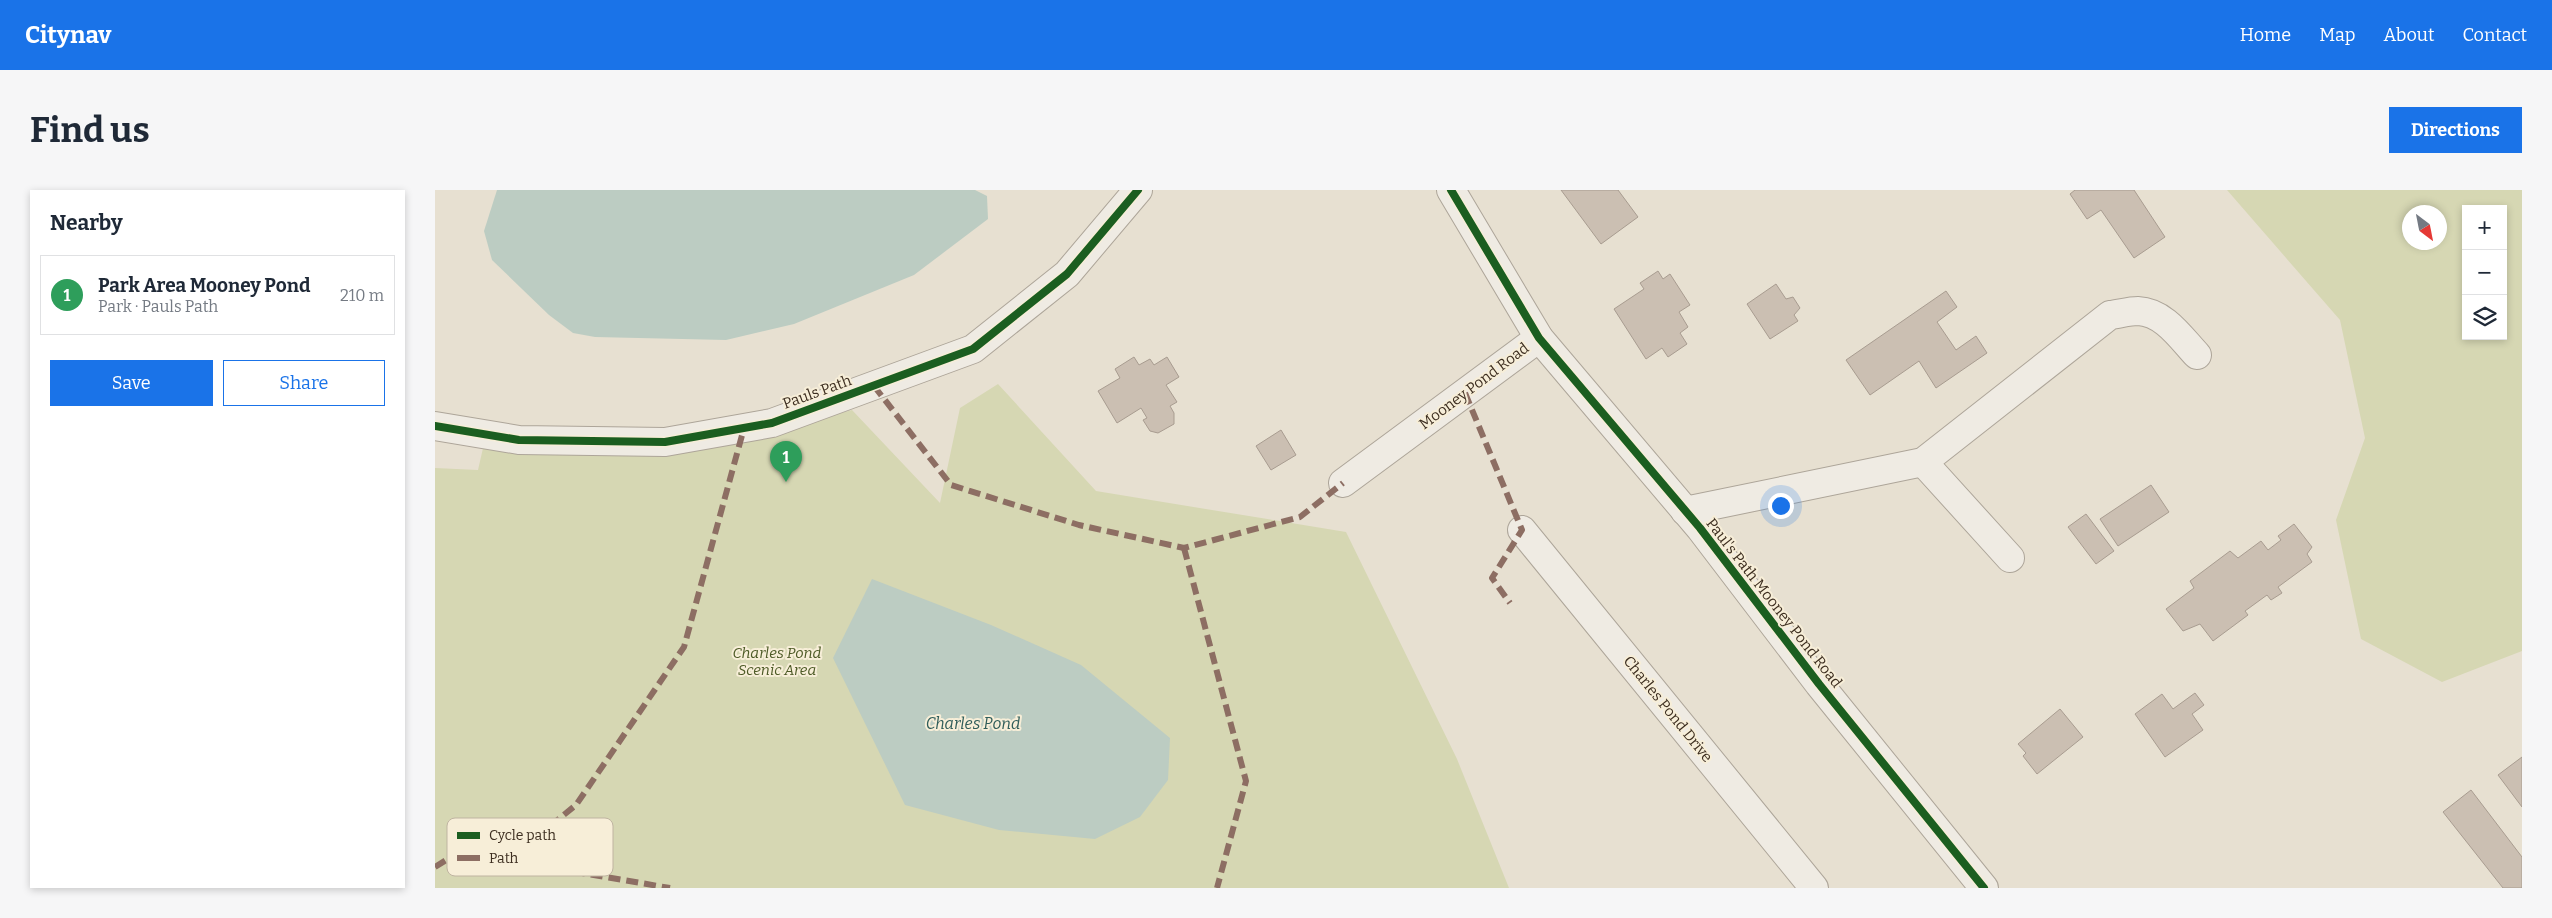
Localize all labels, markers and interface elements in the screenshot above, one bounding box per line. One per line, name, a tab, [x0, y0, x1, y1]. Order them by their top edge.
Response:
text: Citynav	[25, 21, 111, 49]
text: Home	[2240, 24, 2291, 46]
text: Map	[2319, 24, 2355, 46]
text: About	[2383, 24, 2434, 46]
text: Contact	[2462, 24, 2527, 46]
button: Directions	[2389, 107, 2522, 153]
text: Find us	[30, 109, 150, 151]
north arrow	[2402, 205, 2447, 250]
map controls	[2462, 205, 2507, 340]
button: +	[2462, 205, 2507, 250]
text: Nearby	[50, 210, 123, 236]
button: −	[2462, 250, 2507, 295]
text: Park Area Mooney Pond	[98, 274, 310, 297]
text: 1	[64, 286, 70, 305]
text: 210 m	[340, 286, 384, 305]
button: layers	[2462, 295, 2507, 340]
text: Park · Pauls Path	[98, 297, 218, 316]
street label: Mooney Pond Road	[1416, 339, 1532, 433]
button: Save	[50, 360, 213, 406]
button: Share	[223, 360, 385, 406]
street label: Pauls Path	[780, 371, 855, 413]
pin: 1	[770, 441, 802, 482]
your location	[1768, 493, 1794, 519]
street label: Paul's Path Mooney Pond Road	[1702, 515, 1846, 691]
park label: Charles Pond Scenic Area	[733, 644, 822, 679]
street label: Charles Pond Drive	[1620, 652, 1716, 766]
water label: Charles Pond	[926, 714, 1020, 733]
legend	[447, 818, 613, 876]
text: Cycle path	[489, 827, 556, 844]
text: Path	[489, 850, 519, 867]

